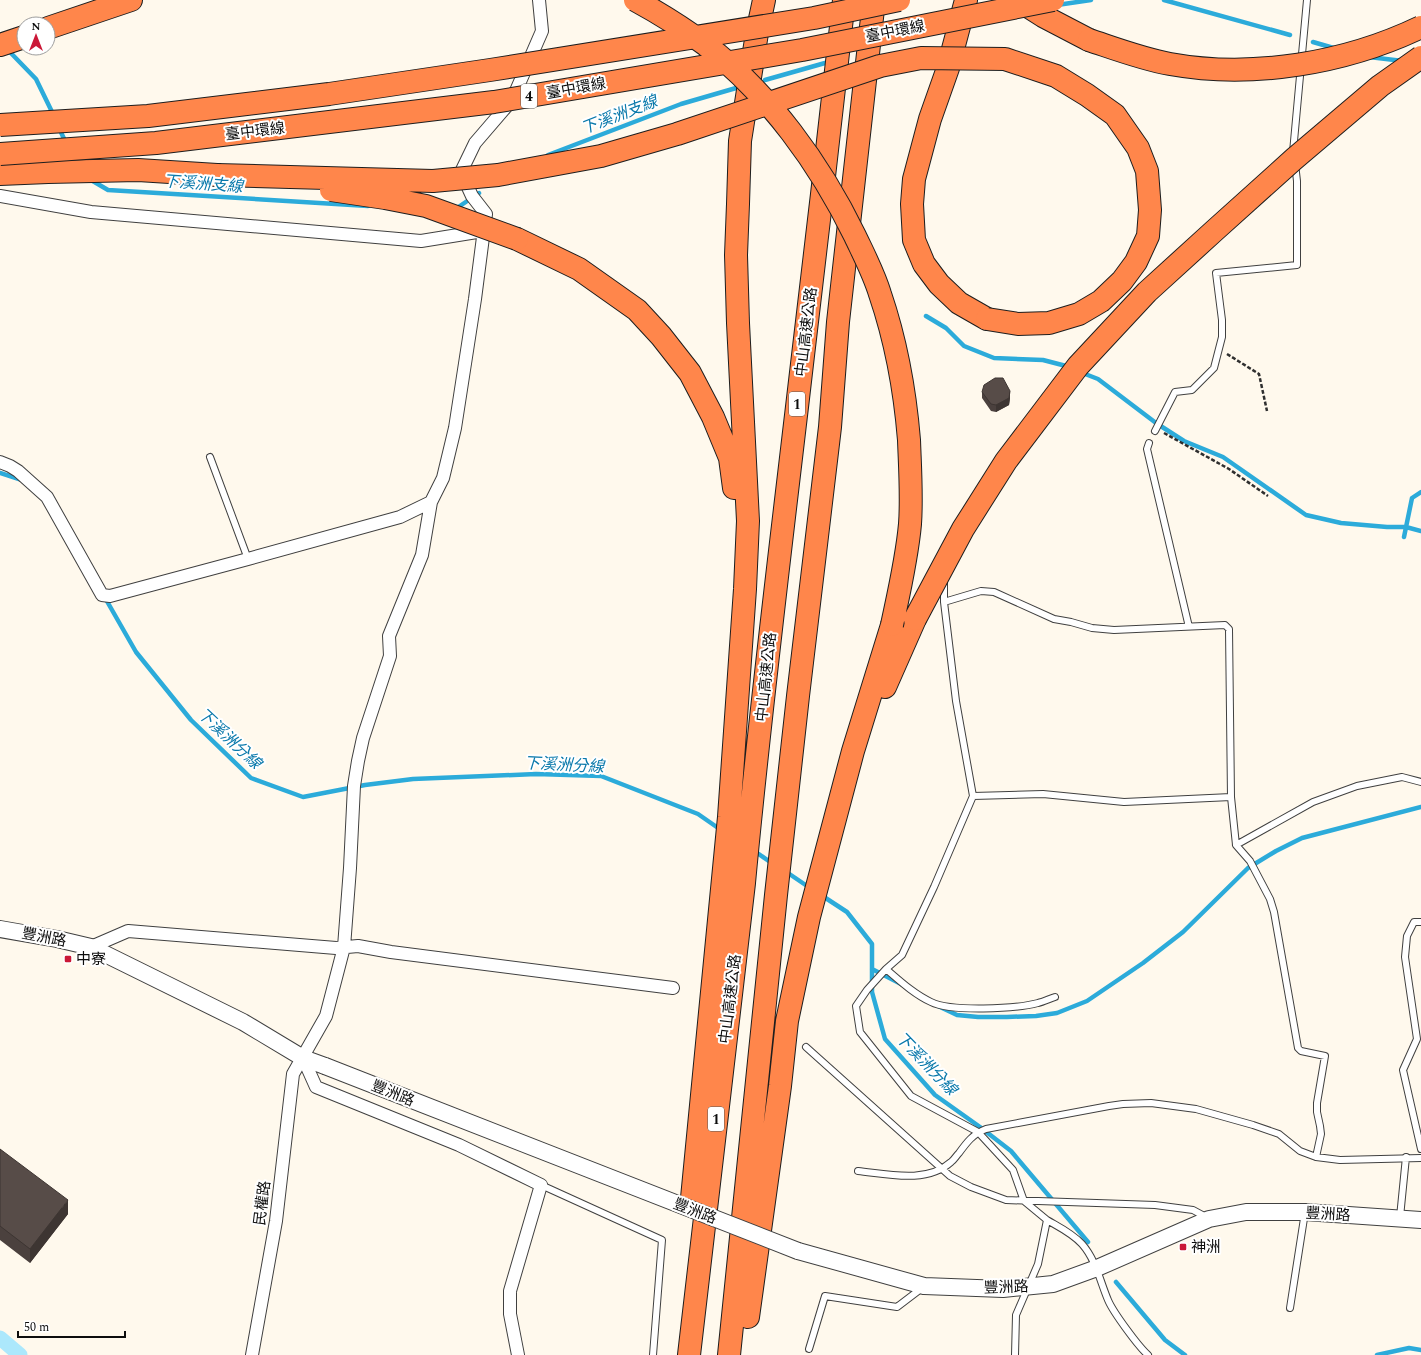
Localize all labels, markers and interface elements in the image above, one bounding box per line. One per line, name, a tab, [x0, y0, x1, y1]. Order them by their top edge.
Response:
street label: 臺中環線	[863, 14, 927, 49]
north arrow	[16, 16, 56, 56]
text: N	[32, 18, 41, 35]
street label: 臺中環線	[545, 72, 608, 105]
road number: 4	[521, 84, 537, 108]
water label: 下溪洲支線	[578, 89, 663, 140]
street label: 臺中環線	[224, 116, 286, 147]
water label: 下溪洲支線	[162, 169, 246, 199]
street label: 中山高速公路	[790, 286, 823, 378]
road number: 1	[789, 392, 805, 416]
street label: 中山高速公路	[750, 631, 783, 723]
water label: 下溪洲分線	[192, 703, 268, 776]
water label: 下溪洲分線	[523, 751, 607, 779]
street label: 豐洲路	[20, 922, 68, 953]
place label: 中寮	[76, 948, 106, 971]
street label: 中山高速公路	[714, 953, 747, 1045]
marker: 中寮	[63, 954, 73, 964]
water label: 下溪洲分線	[890, 1027, 964, 1102]
street label: 豐洲路	[368, 1074, 418, 1113]
road number: 1	[708, 1107, 724, 1131]
street label: 民權路	[248, 1179, 277, 1227]
street label: 豐洲路	[670, 1193, 720, 1230]
street label: 豐洲路	[1305, 1202, 1351, 1227]
place label: 神洲	[1191, 1236, 1221, 1259]
marker: 神洲	[1178, 1242, 1188, 1252]
street label: 豐洲路	[983, 1275, 1029, 1300]
scale bar	[18, 1313, 125, 1339]
text: 50 m	[24, 1318, 49, 1337]

